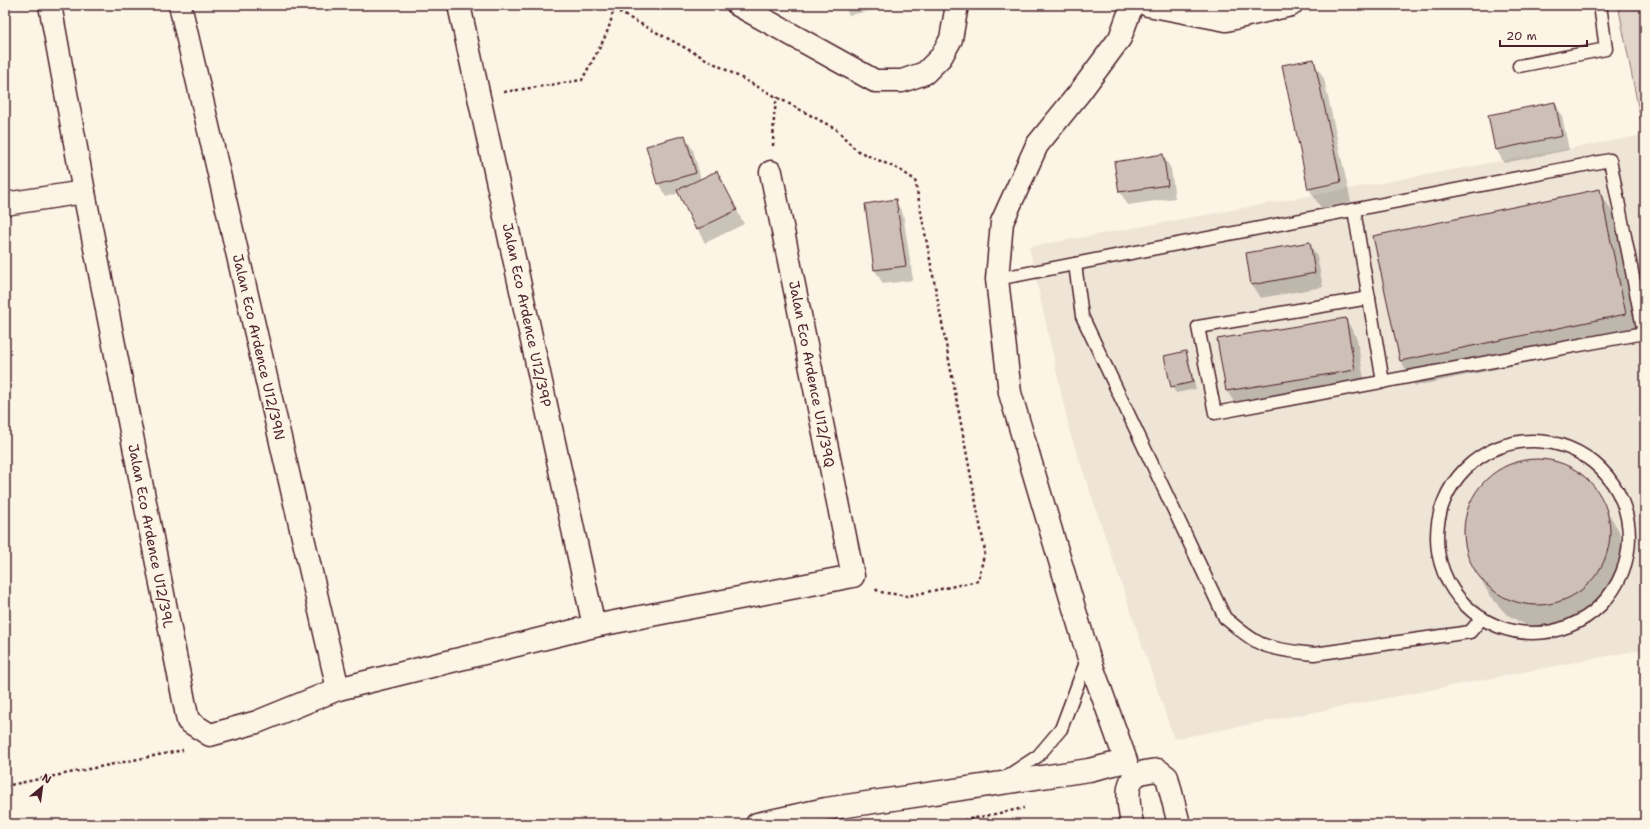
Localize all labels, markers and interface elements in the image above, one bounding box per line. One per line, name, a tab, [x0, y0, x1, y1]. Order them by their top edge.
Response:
scale bar	[1500, 22, 1587, 48]
text: 20 m	[1506, 28, 1537, 44]
street label: Jalan Eco Ardence U12/39P	[499, 221, 555, 409]
street label: Jalan Eco Ardence U12/39N	[229, 252, 289, 442]
street label: Jalan Eco Ardence U12/39Q	[785, 279, 839, 469]
street label: Jalan Eco Ardence U12/39L	[124, 442, 178, 630]
north arrow	[22, 767, 62, 807]
text: N	[39, 770, 54, 788]

